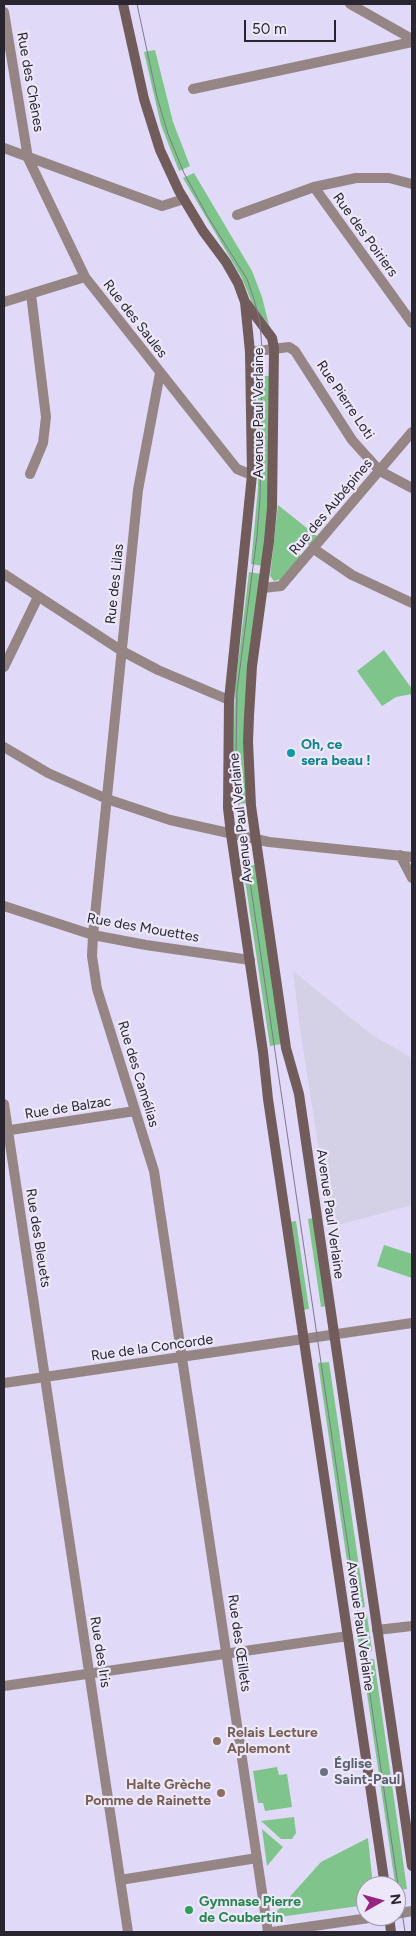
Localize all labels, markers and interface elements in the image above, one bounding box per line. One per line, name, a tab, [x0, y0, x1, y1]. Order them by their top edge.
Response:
scale bar	[246, 10, 338, 42]
text: 50 m	[252, 20, 287, 38]
street label: Rue des Chênes	[13, 31, 47, 133]
street label: Rue des Poiriers	[329, 190, 401, 280]
street label: Rue des Saules	[99, 277, 171, 361]
street label: Avenue Paul Verlaine	[251, 348, 267, 478]
street label: Rue Pierre Loti	[313, 358, 377, 442]
street label: Rue des Aubépines	[286, 456, 376, 558]
street label: Rue des Lilas	[102, 543, 128, 625]
place label: Oh, ce sera beau !	[301, 737, 371, 770]
marker: Oh, ce sera beau !	[285, 747, 297, 759]
street label: Avenue Paul Verlaine	[226, 752, 256, 884]
street label: Rue des Mouettes	[86, 910, 200, 946]
street label: Rue des Camélias	[114, 1019, 162, 1129]
street label: Rue de Balzac	[24, 1093, 112, 1123]
street label: Avenue Paul Verlaine	[313, 1148, 347, 1280]
street label: Rue des Bleuets	[22, 1187, 54, 1289]
street label: Rue de la Concorde	[90, 1331, 214, 1365]
street label: Avenue Paul Verlaine	[343, 1560, 377, 1692]
street label: Rue des Œillets	[224, 1593, 254, 1693]
street label: Rue des Iris	[86, 1615, 114, 1689]
place label: Relais Lecture Aplemont	[227, 1725, 318, 1758]
marker: Relais Lecture Aplemont	[211, 1735, 223, 1747]
place label: Église Saint-Paul	[334, 1756, 400, 1788]
marker: Église Saint-Paul	[318, 1766, 330, 1778]
place label: Halte Grèche Pomme de Rainette	[85, 1777, 211, 1810]
marker: Halte Grèche Pomme de Rainette	[215, 1787, 227, 1799]
north arrow	[356, 1876, 406, 1926]
text: N	[386, 1893, 404, 1906]
place label: Gymnase Pierre de Coubertin	[199, 1894, 301, 1926]
marker: Gymnase Pierre de Coubertin	[183, 1904, 195, 1916]

